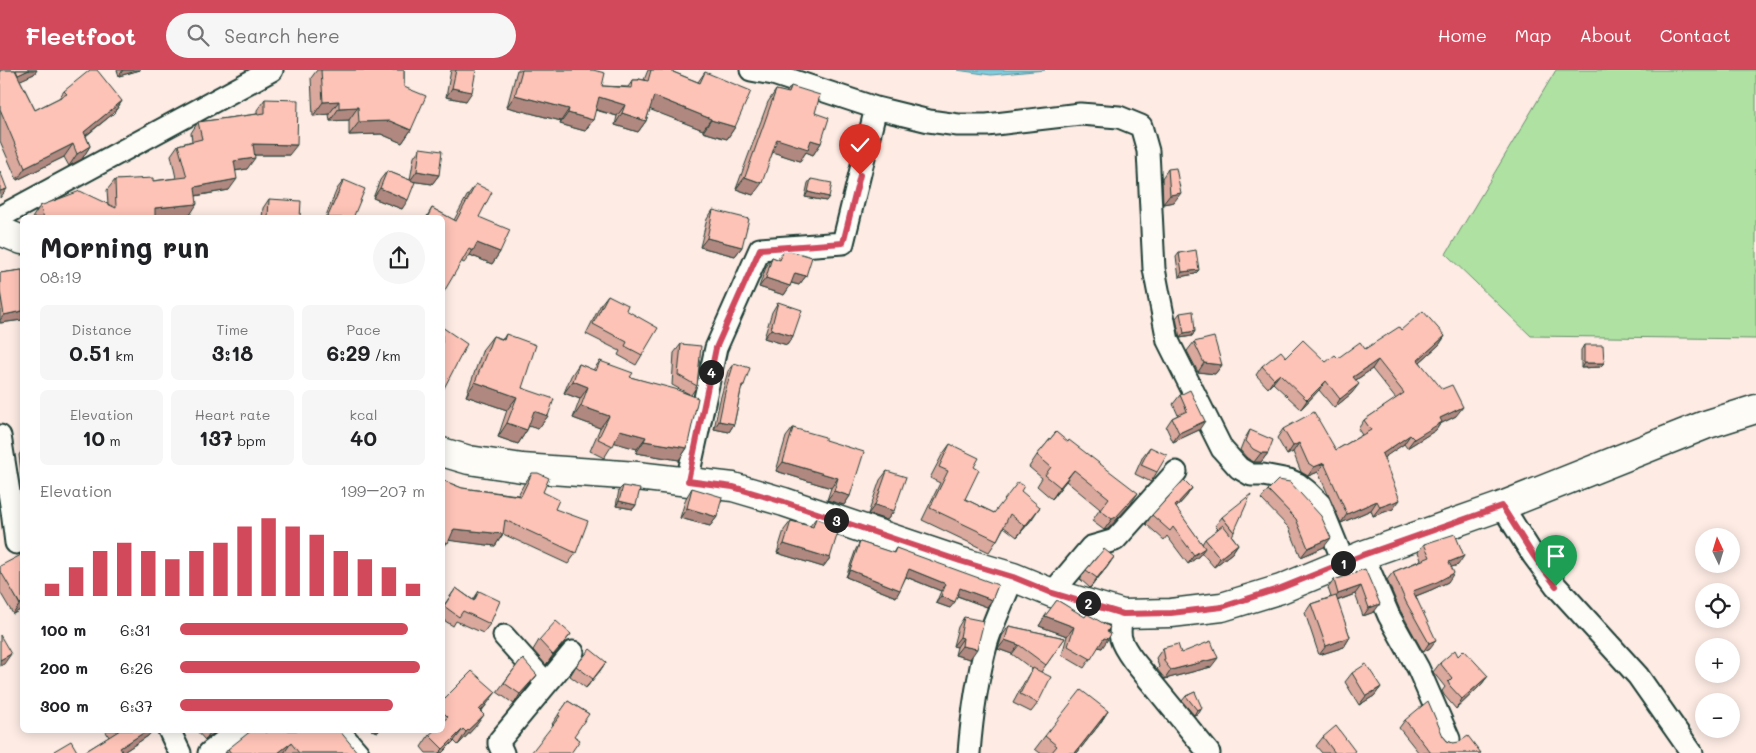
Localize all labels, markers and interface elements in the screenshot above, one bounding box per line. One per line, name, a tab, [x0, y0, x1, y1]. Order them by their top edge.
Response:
search box	[166, 13, 516, 58]
text: Fleetfoot	[25, 20, 136, 51]
icon: search	[184, 21, 212, 49]
text: Search here	[224, 23, 340, 48]
text: Home	[1438, 23, 1487, 47]
text: Map	[1515, 23, 1551, 47]
text: About	[1579, 23, 1632, 47]
text: Contact	[1660, 23, 1731, 47]
pin	[839, 124, 881, 175]
icon: check	[846, 131, 874, 159]
text: Morning run	[40, 229, 209, 265]
button: share	[373, 232, 425, 284]
text: 08:19	[40, 266, 81, 287]
text: Distance	[71, 320, 132, 339]
text: Time	[217, 320, 248, 339]
text: Pace	[346, 320, 381, 339]
text: 0.51	[69, 339, 111, 366]
text: 3:18	[212, 339, 253, 366]
text: 6:29	[326, 339, 370, 366]
text: km	[111, 346, 134, 365]
text: /km	[370, 346, 401, 365]
pin: 4	[698, 360, 724, 384]
text: 4	[707, 363, 716, 382]
text: Elevation	[70, 405, 133, 424]
text: Heart rate	[195, 405, 270, 424]
text: kcal	[350, 405, 377, 424]
text: 10	[82, 424, 105, 451]
text: 137	[199, 424, 233, 451]
text: 40	[350, 424, 377, 451]
text: m	[105, 431, 121, 450]
text: bpm	[233, 431, 266, 450]
text: Elevation	[40, 480, 112, 501]
text: 199–207 m	[340, 480, 425, 501]
pin: 3	[824, 508, 848, 532]
text: 3	[832, 511, 841, 530]
north arrow	[1695, 528, 1740, 572]
map controls	[1695, 528, 1740, 738]
pin	[1535, 535, 1577, 586]
icon: arrive	[1542, 542, 1570, 570]
pin: 1	[1330, 550, 1356, 576]
text: 1	[1340, 554, 1347, 573]
button: locate	[1695, 583, 1740, 628]
pin: 2	[1076, 590, 1100, 616]
text: 2	[1085, 594, 1092, 613]
text: 100 m	[40, 619, 86, 640]
text: 6:31	[120, 619, 151, 640]
button: +	[1695, 638, 1740, 683]
text: 200 m	[40, 657, 88, 678]
text: 6:26	[120, 657, 153, 678]
button: −	[1695, 693, 1740, 738]
text: 300 m	[40, 695, 89, 716]
text: 6:37	[120, 695, 153, 716]

